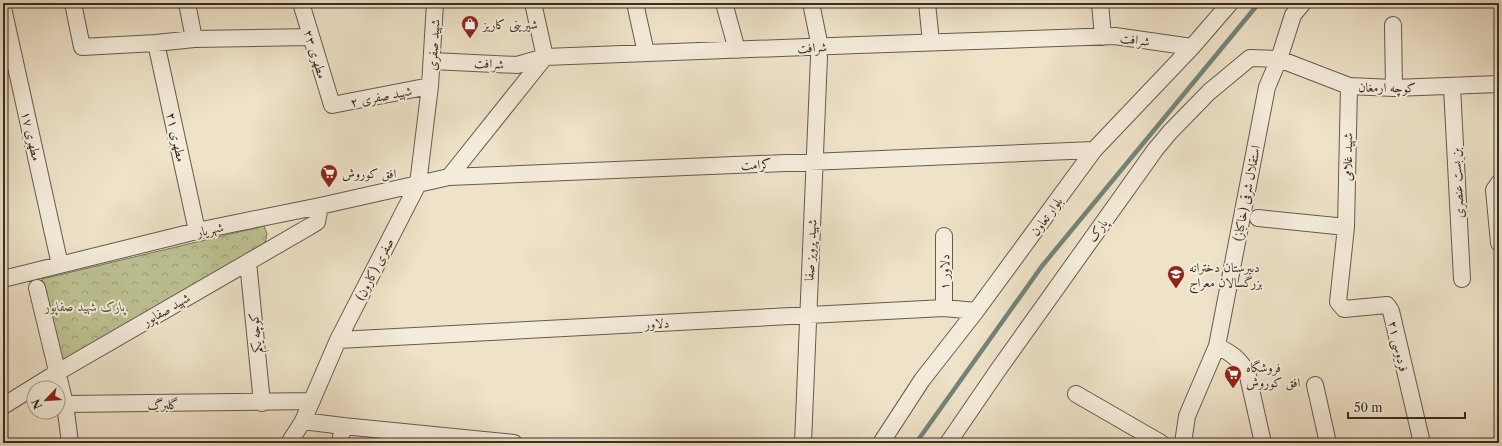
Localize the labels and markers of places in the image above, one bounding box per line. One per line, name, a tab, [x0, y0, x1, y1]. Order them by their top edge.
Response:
shop icon: شیرینی کاریز	[460, 14, 480, 39]
place label: شیرینی کاریز	[481, 16, 538, 33]
supermarket icon: افق کوروش	[319, 163, 339, 188]
place label: افق کوروش	[342, 165, 397, 182]
place label: دبیرستان دخترانه بزرگسالان معراج	[1189, 259, 1263, 294]
school or university icon: دبیرستان دخترانه بزرگسالان معراج	[1166, 264, 1186, 289]
place label: فروشگاه افق کوروش	[1246, 359, 1301, 391]
supermarket icon: فروشگاه افق کوروش	[1223, 364, 1243, 389]

